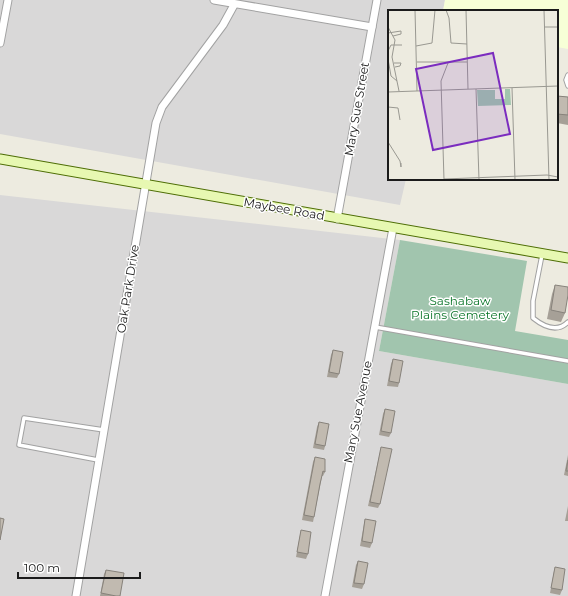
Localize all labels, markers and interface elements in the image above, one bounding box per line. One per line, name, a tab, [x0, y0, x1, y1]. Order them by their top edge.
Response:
inset map	[388, 10, 558, 180]
street label: Mary Sue Street	[341, 61, 372, 157]
street label: Maybee Road	[242, 194, 326, 223]
street label: Oak Park Drive	[113, 244, 142, 334]
park label: Sashabaw Plains Cemetery	[411, 293, 509, 322]
street label: Mary Sue Avenue	[340, 359, 375, 464]
scale bar	[18, 554, 140, 580]
text: 100 m	[24, 560, 60, 575]

